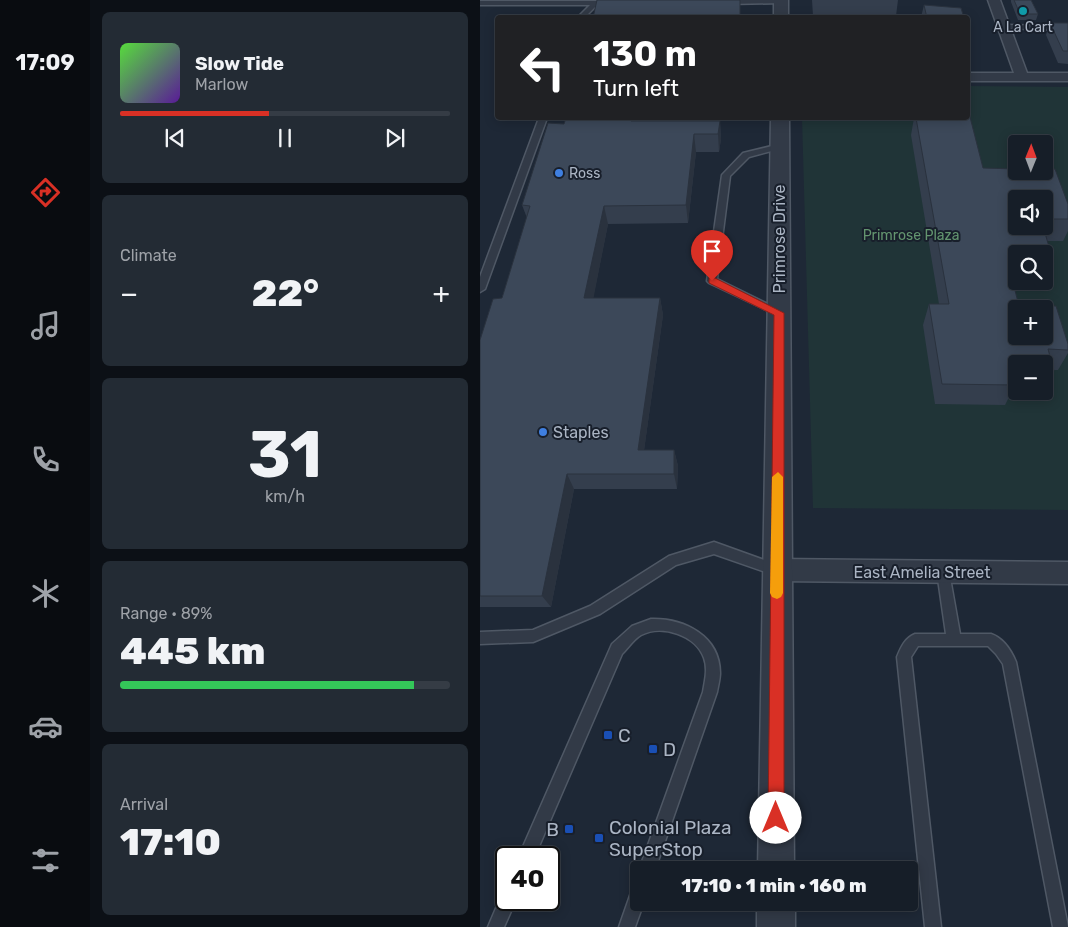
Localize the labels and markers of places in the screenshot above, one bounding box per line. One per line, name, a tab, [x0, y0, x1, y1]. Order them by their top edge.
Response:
marker: A La Cart	[1017, 5, 1029, 17]
place label: A La Cart	[993, 19, 1053, 36]
place label: Ross	[569, 165, 600, 182]
marker: Ross	[553, 167, 565, 179]
pin	[691, 230, 733, 281]
place label: Staples	[553, 423, 609, 442]
marker: Staples	[537, 426, 549, 438]
place label: C	[618, 724, 631, 747]
marker: C	[602, 729, 614, 741]
place label: D	[663, 738, 676, 761]
marker: D	[647, 743, 659, 755]
place label: Colonial Plaza SuperStop	[609, 816, 731, 861]
place label: B	[546, 818, 559, 841]
marker: B	[563, 823, 575, 835]
marker: Colonial Plaza SuperStop	[593, 832, 605, 844]

